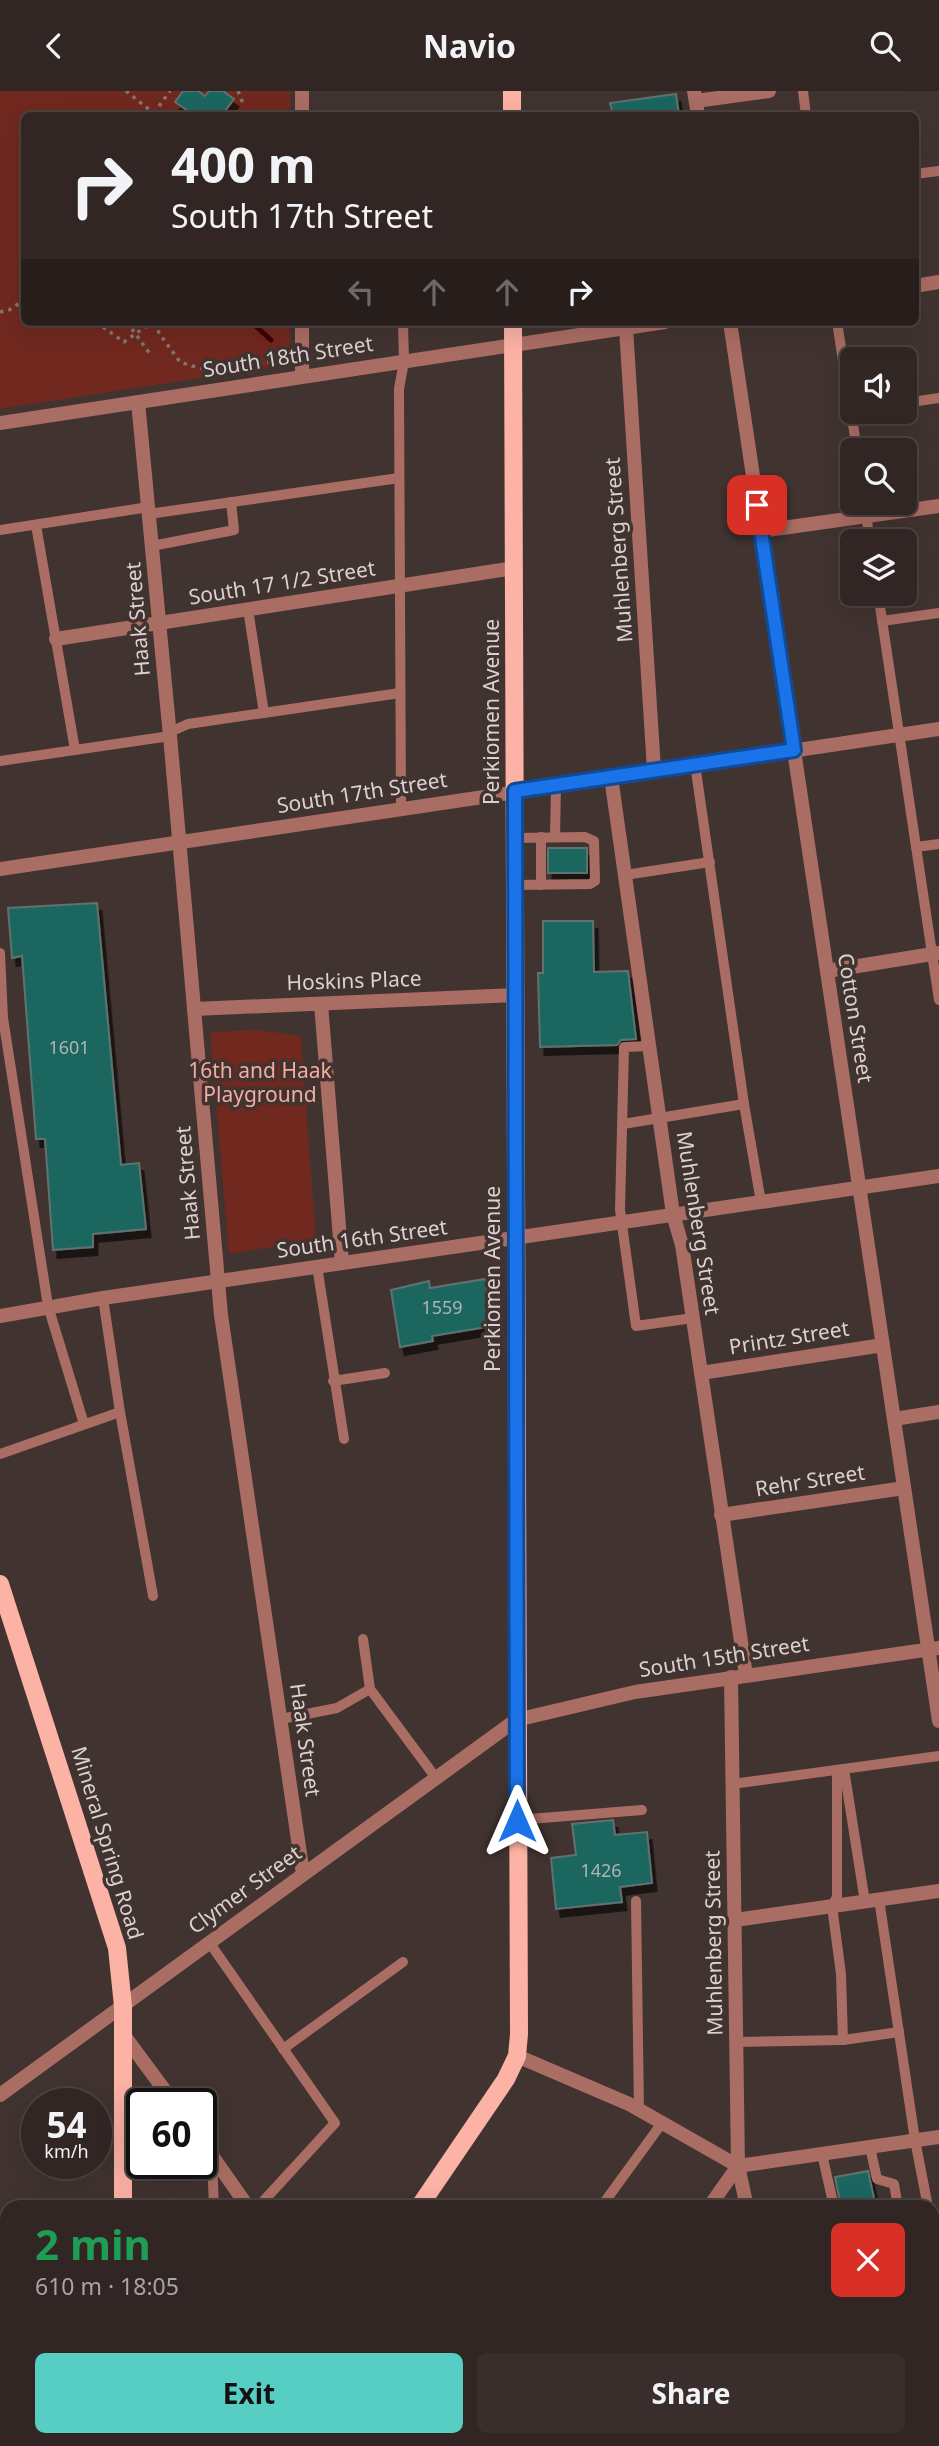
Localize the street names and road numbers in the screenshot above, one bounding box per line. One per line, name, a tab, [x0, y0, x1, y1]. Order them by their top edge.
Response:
street label: South 18th Street	[201, 329, 375, 383]
street label: Muhlenberg Street	[598, 456, 638, 644]
street label: South 17 1/2 Street	[186, 553, 378, 611]
street label: Haak Street	[118, 560, 156, 677]
street label: Perkiomen Avenue	[477, 619, 505, 805]
street label: South 17th Street	[275, 765, 449, 819]
street label: Cotton Street	[832, 951, 880, 1085]
street label: Hoskins Place	[286, 964, 422, 996]
street label: Haak Street	[168, 1124, 206, 1241]
street label: Muhlenberg Street	[671, 1129, 727, 1317]
street label: Perkiomen Avenue	[478, 1186, 506, 1372]
street label: South 16th Street	[275, 1212, 449, 1264]
street label: Printz Street	[727, 1314, 851, 1360]
street label: Rehr Street	[753, 1457, 867, 1502]
street label: South 15th Street	[637, 1629, 811, 1683]
street label: Haak Street	[284, 1681, 328, 1799]
street label: Mineral Spring Road	[65, 1743, 151, 1943]
street label: Clymer Street	[182, 1838, 307, 1940]
street label: Muhlenberg Street	[697, 1850, 729, 2036]

